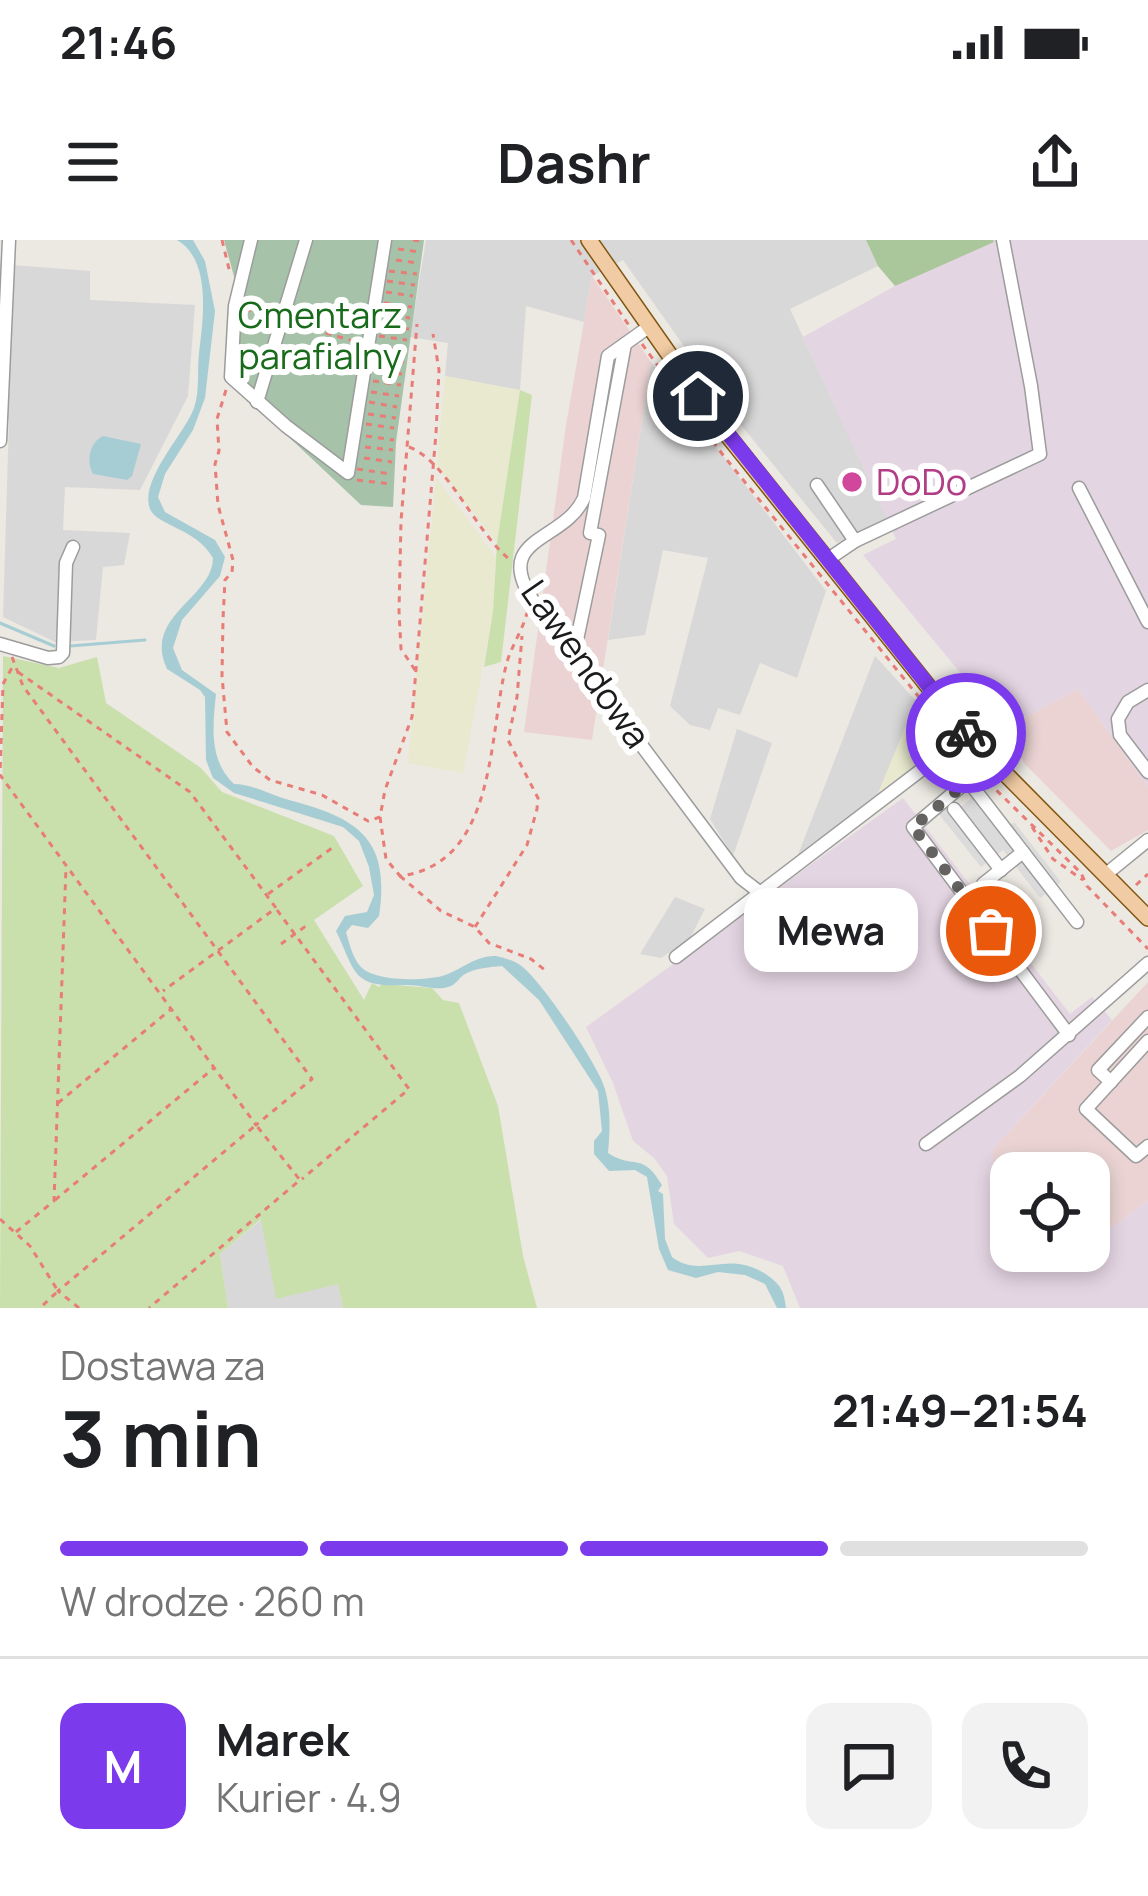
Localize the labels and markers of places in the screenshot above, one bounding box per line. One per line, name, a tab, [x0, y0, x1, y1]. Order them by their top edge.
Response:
pin	[647, 345, 749, 447]
place label: DoDo	[876, 457, 967, 506]
marker: DoDo	[839, 469, 865, 495]
pin	[940, 880, 1042, 982]
callout: Mewa	[745, 889, 919, 973]

